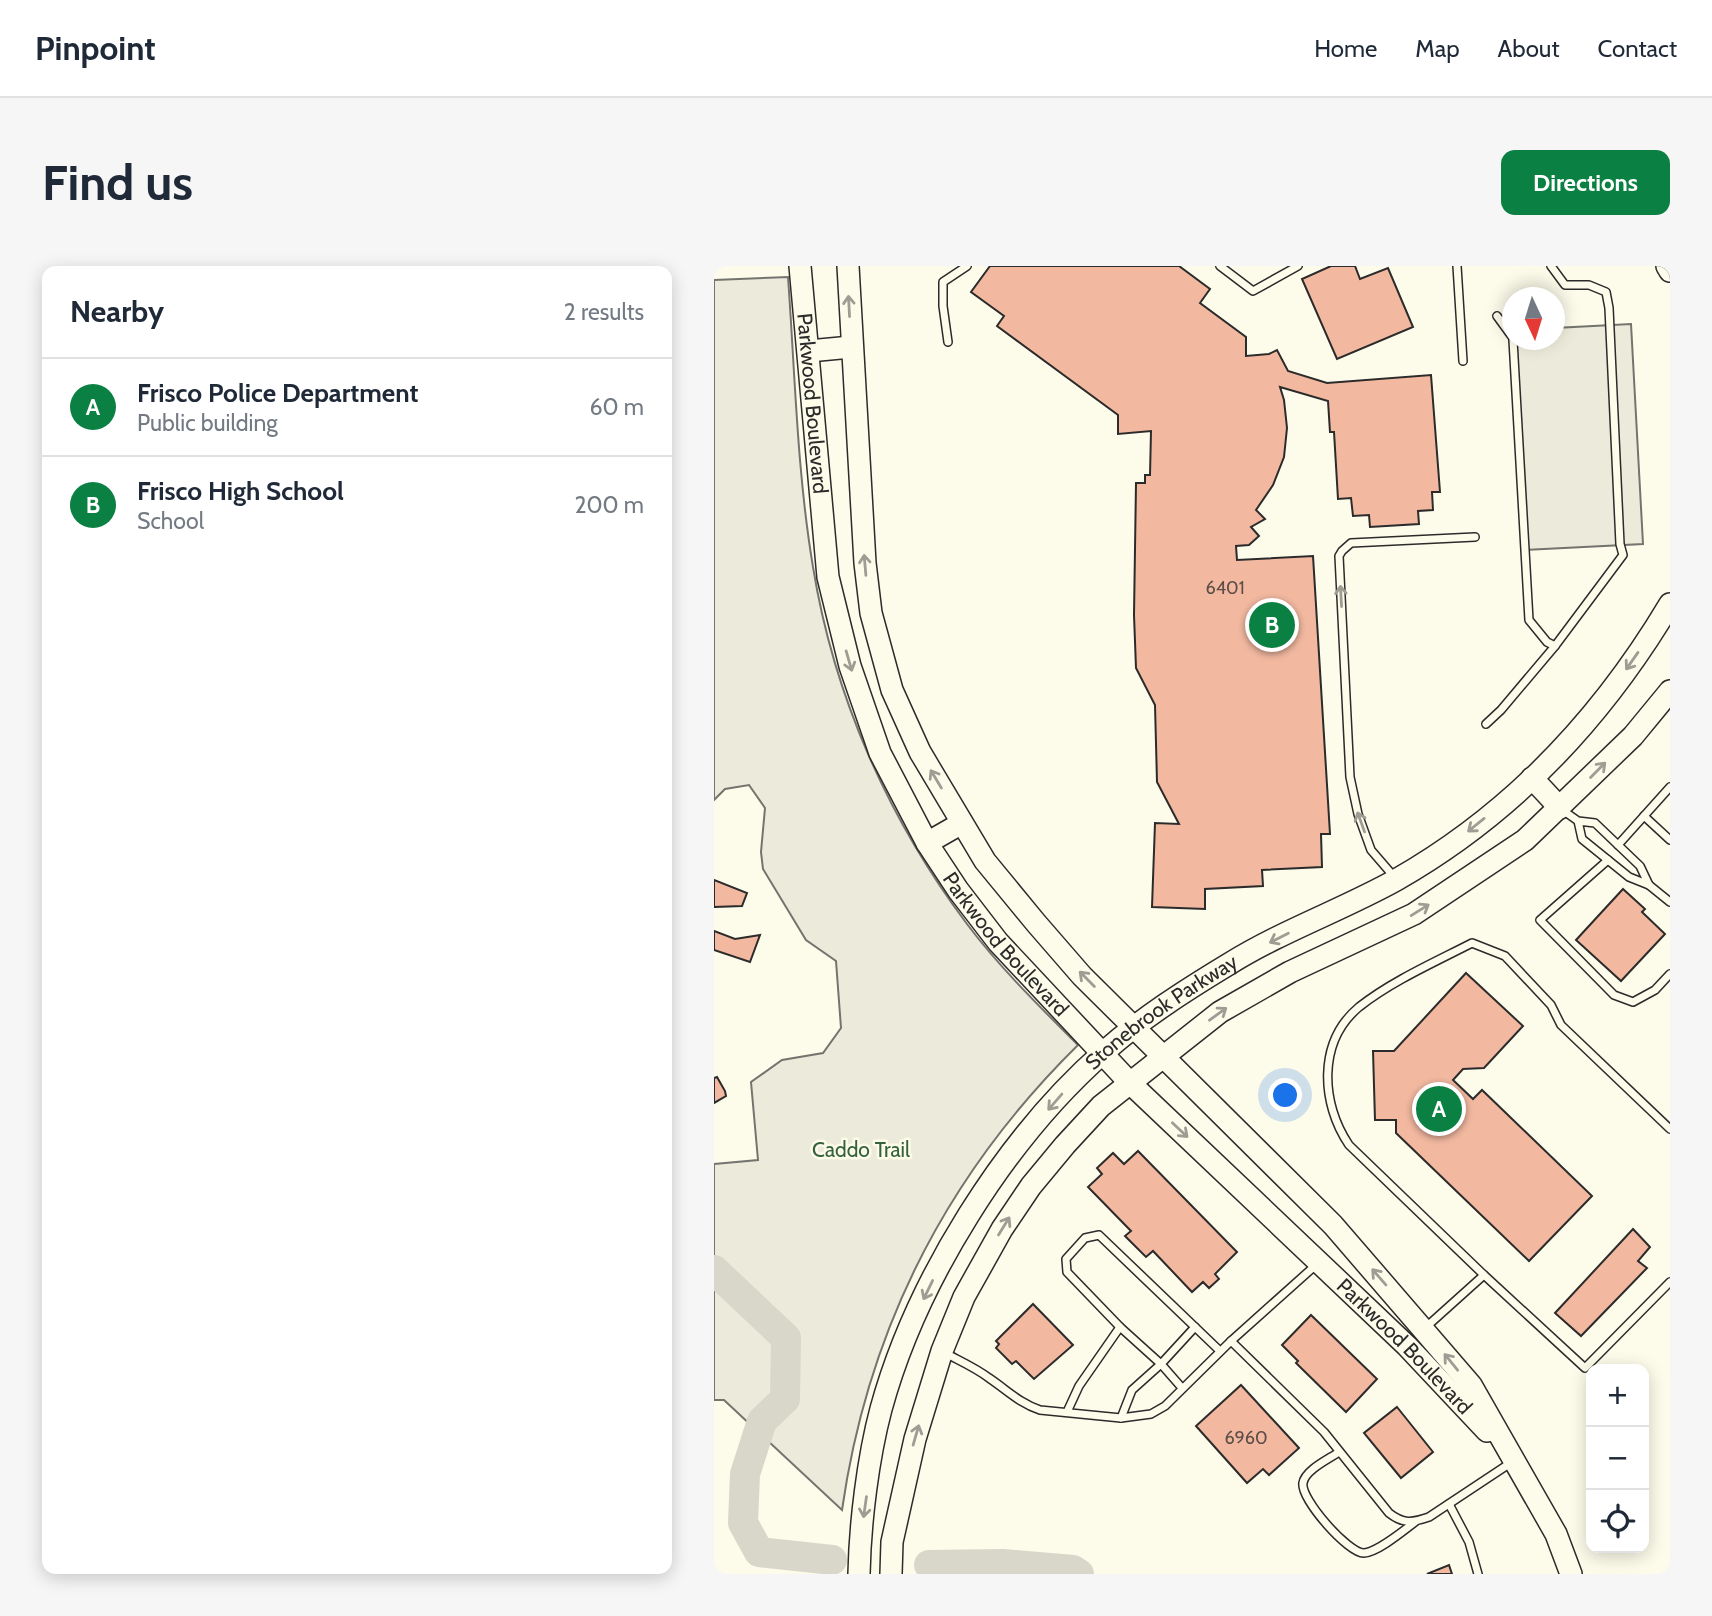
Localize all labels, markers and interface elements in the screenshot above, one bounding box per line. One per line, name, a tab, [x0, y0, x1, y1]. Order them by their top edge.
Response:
text: Pinpoint	[35, 28, 156, 68]
text: Home	[1314, 34, 1377, 63]
text: Map	[1415, 34, 1460, 63]
text: About	[1498, 34, 1560, 63]
text: Contact	[1598, 34, 1677, 63]
button: Directions	[1501, 150, 1670, 215]
text: Find us	[42, 153, 193, 212]
north arrow	[1502, 287, 1565, 350]
text: Nearby	[70, 293, 164, 330]
one-way arrow	[843, 295, 856, 318]
text: 2 results	[564, 298, 644, 326]
street label: Parkwood Boulevard	[792, 312, 833, 495]
text: Frisco Police Department	[137, 377, 418, 409]
text: A	[86, 393, 100, 421]
text: 60 m	[590, 393, 644, 421]
text: Public building	[137, 409, 278, 437]
text: Frisco High School	[137, 475, 344, 507]
text: B	[86, 491, 100, 519]
text: 200 m	[574, 491, 644, 519]
text: School	[137, 507, 204, 535]
one-way arrow	[859, 554, 872, 577]
house number: 6401	[1205, 577, 1245, 599]
one-way arrow	[1334, 585, 1347, 608]
pin: B	[1249, 599, 1295, 651]
one-way arrow	[843, 649, 856, 672]
one-way arrow	[1625, 651, 1639, 670]
one-way arrow	[1589, 762, 1606, 779]
one-way arrow	[928, 769, 942, 789]
one-way arrow	[1354, 812, 1366, 834]
one-way arrow	[1468, 818, 1486, 833]
street label: Parkwood Boulevard	[938, 867, 1074, 1021]
one-way arrow	[1409, 903, 1429, 917]
one-way arrow	[1269, 931, 1290, 945]
street label: Stonebrook Parkway	[1080, 949, 1242, 1075]
one-way arrow	[1078, 971, 1095, 988]
one-way arrow	[1208, 1007, 1227, 1021]
your location	[1268, 1078, 1302, 1112]
pin: A	[1416, 1083, 1462, 1135]
one-way arrow	[1047, 1092, 1063, 1110]
one-way arrow	[1171, 1122, 1188, 1139]
park label: Caddo Trail	[812, 1137, 910, 1162]
one-way arrow	[997, 1217, 1011, 1237]
one-way arrow	[1371, 1269, 1387, 1287]
street label: Parkwood Boulevard	[1332, 1273, 1478, 1419]
one-way arrow	[921, 1279, 935, 1300]
one-way arrow	[1443, 1353, 1459, 1371]
map controls	[1586, 1364, 1649, 1553]
button: +	[1586, 1364, 1649, 1427]
one-way arrow	[911, 1424, 924, 1446]
house number: 6960	[1224, 1427, 1268, 1449]
button: −	[1586, 1427, 1649, 1490]
button: locate	[1586, 1490, 1649, 1553]
one-way arrow	[859, 1495, 872, 1518]

